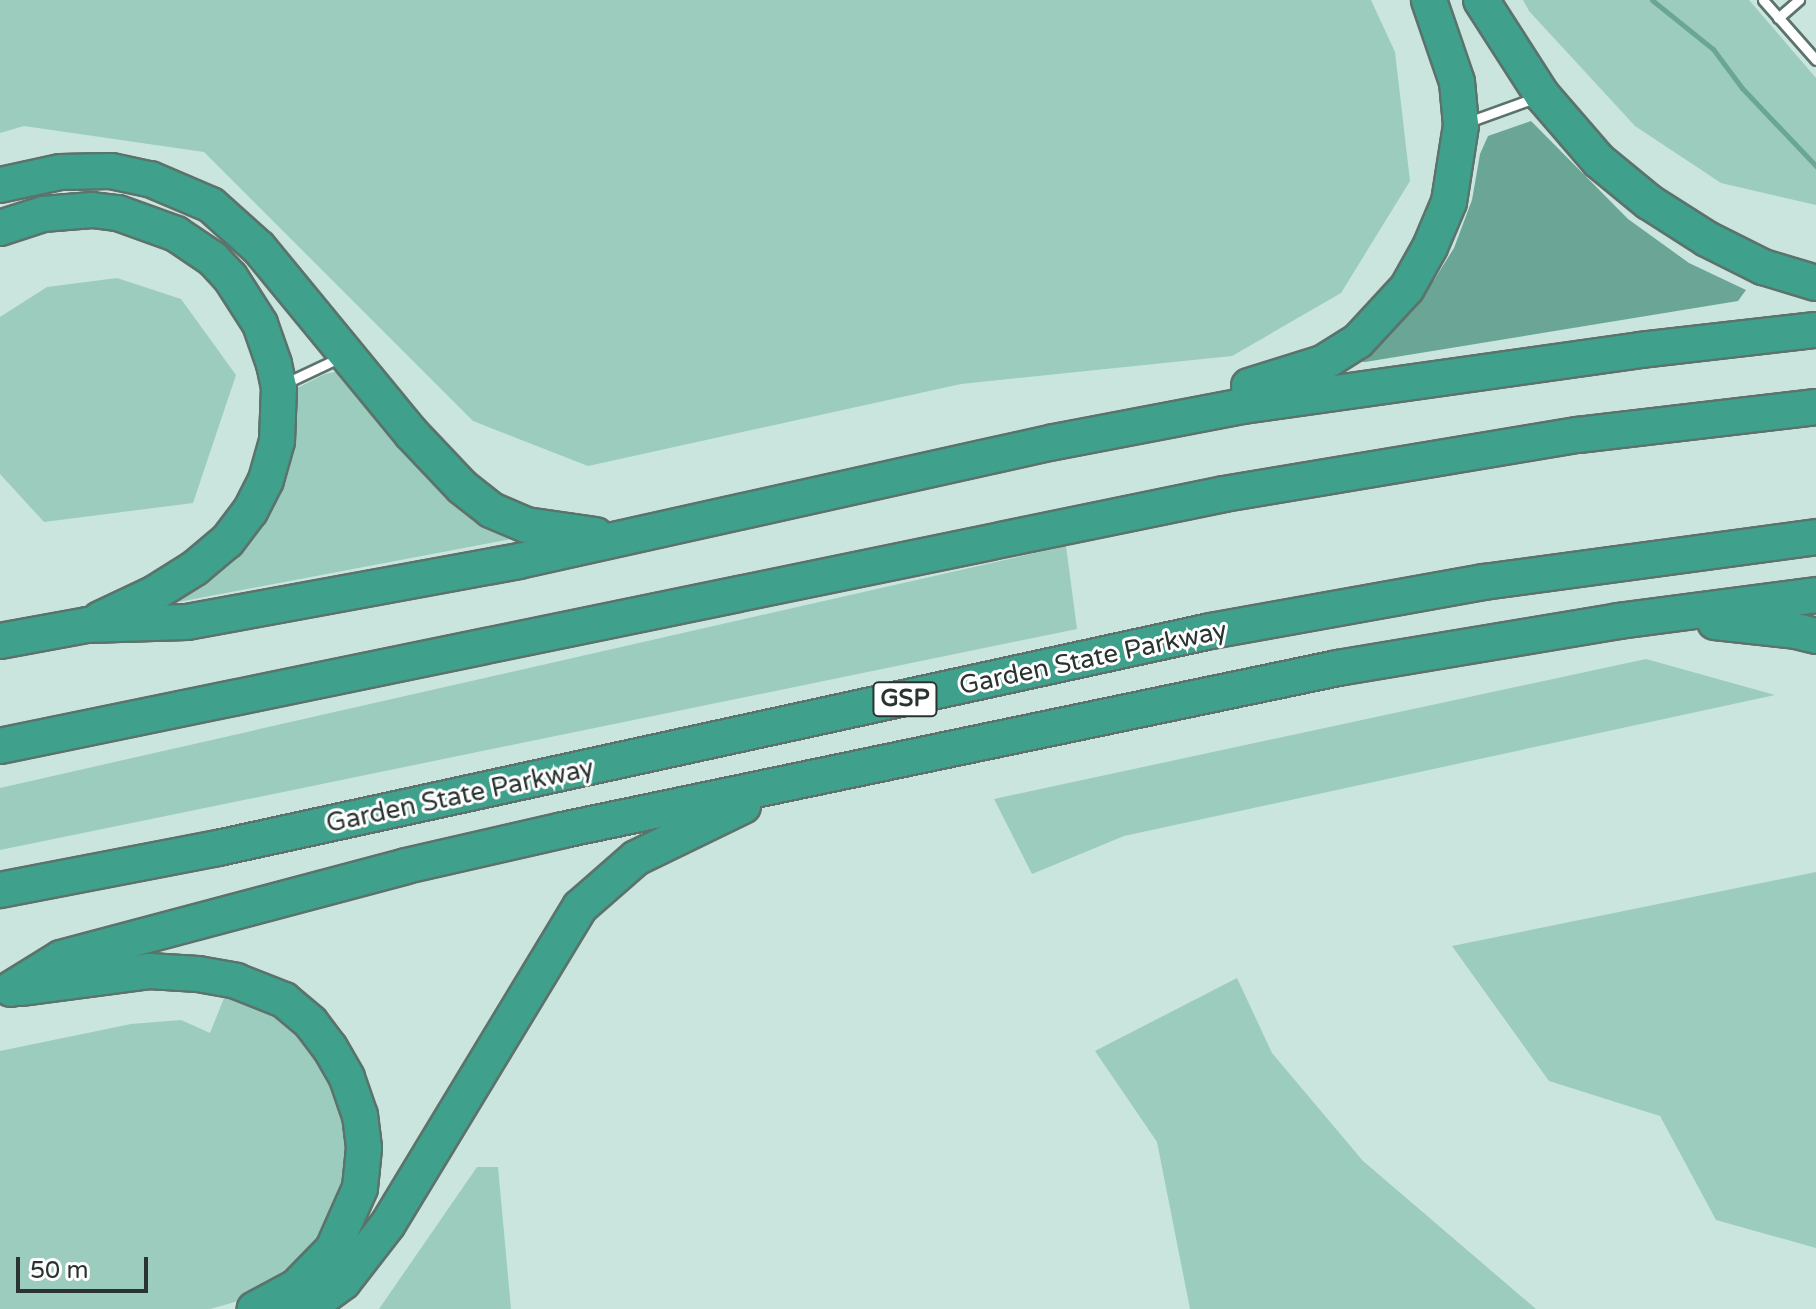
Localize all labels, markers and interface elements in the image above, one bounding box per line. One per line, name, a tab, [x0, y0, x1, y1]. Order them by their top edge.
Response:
street label: Garden State Parkway	[956, 614, 1230, 702]
road number: GSP	[871, 679, 939, 719]
street label: Garden State Parkway	[323, 752, 597, 840]
scale bar	[20, 1241, 152, 1291]
text: 50 m	[30, 1256, 88, 1285]

